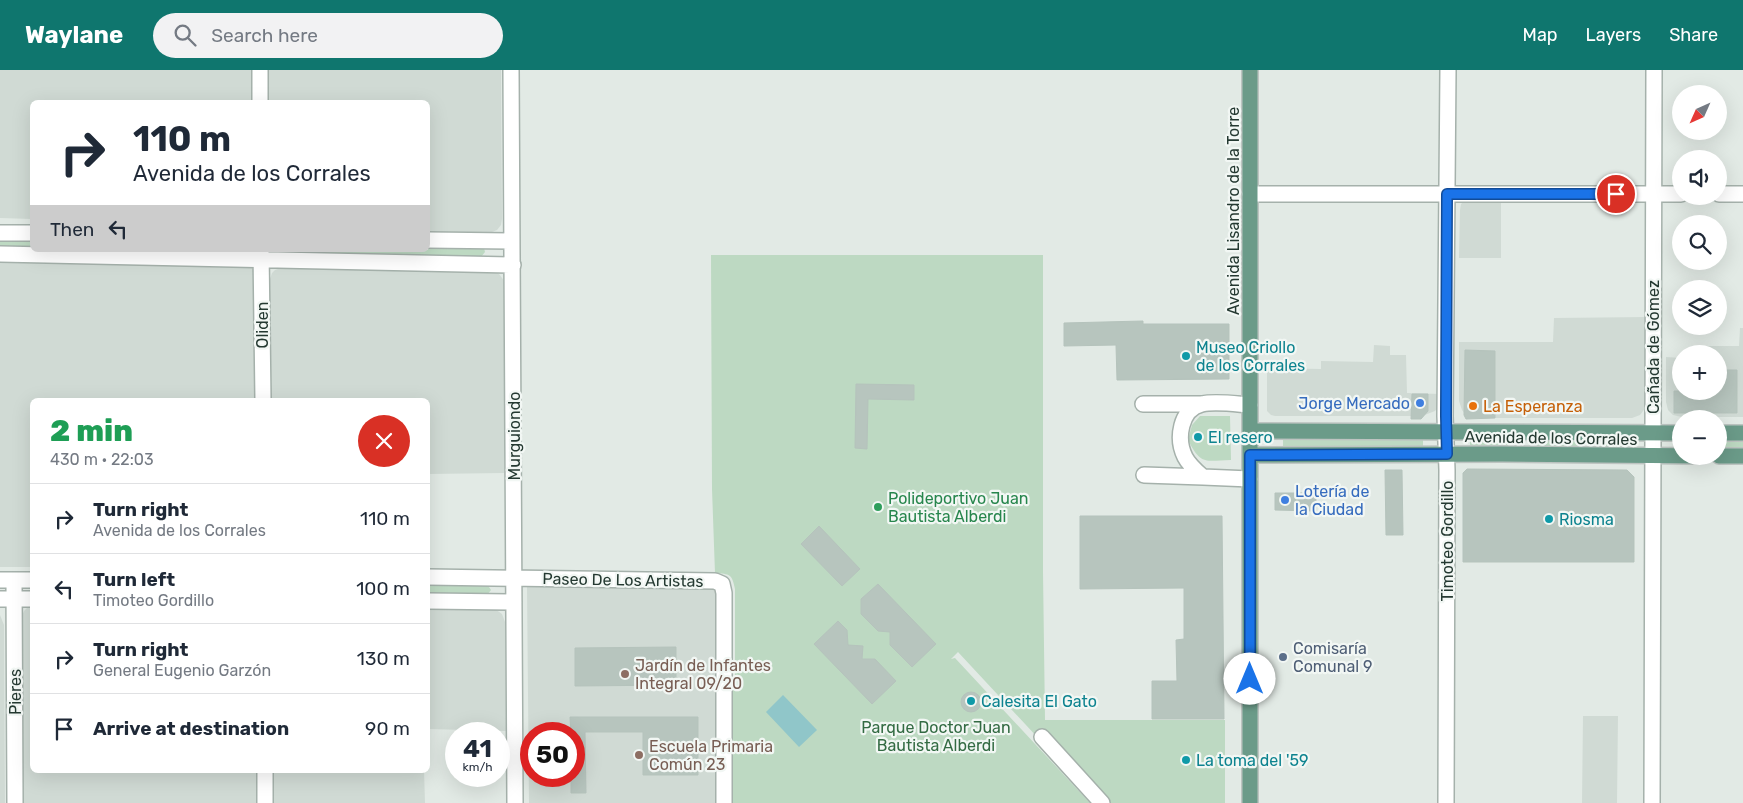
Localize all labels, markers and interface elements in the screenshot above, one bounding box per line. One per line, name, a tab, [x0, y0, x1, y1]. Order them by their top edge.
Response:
search box	[153, 13, 503, 58]
text: Waylane	[25, 21, 123, 49]
icon: search	[171, 21, 199, 49]
text: Search here	[211, 24, 318, 47]
text: Map	[1523, 24, 1558, 46]
text: Layers	[1586, 24, 1641, 46]
text: Share	[1669, 24, 1718, 46]
north arrow	[1672, 85, 1728, 140]
map controls	[1672, 85, 1727, 465]
street label: Avenida Lisandro de la Torre	[1224, 107, 1243, 315]
text: 110 m	[133, 118, 231, 160]
icon: right	[50, 120, 115, 185]
button: sound	[1672, 150, 1727, 205]
text: Avenida de los Corrales	[133, 160, 371, 187]
pin	[1595, 173, 1637, 215]
icon: arrive	[1602, 180, 1630, 208]
icon: left	[104, 215, 132, 243]
button: search	[1672, 215, 1727, 270]
text: Then	[50, 218, 94, 241]
street label: Cañada de Gómez	[1644, 280, 1663, 414]
button: layers	[1672, 280, 1727, 335]
street label: Oliden	[253, 302, 272, 348]
place label: Museo Criollo de los Corrales	[1196, 338, 1305, 375]
button: +	[1672, 345, 1727, 400]
marker: Museo Criollo de los Corrales	[1180, 350, 1192, 362]
street label: Murguiondo	[505, 392, 524, 480]
place label: Jorge Mercado	[1298, 394, 1410, 413]
marker: Jorge Mercado	[1414, 397, 1426, 409]
place label: La Esperanza	[1483, 397, 1583, 416]
marker: La Esperanza	[1467, 400, 1479, 412]
button: −	[1672, 410, 1727, 465]
text: 2 min	[50, 413, 133, 449]
button: close	[358, 415, 410, 467]
street label: Avenida de los Corrales	[1464, 427, 1638, 449]
place label: El resero	[1208, 428, 1273, 447]
marker: El resero	[1192, 431, 1204, 443]
text: 430 m · 22:03	[50, 450, 154, 469]
street label: Timoteo Gordillo	[1438, 480, 1457, 602]
place label: Lotería de la Ciudad	[1295, 482, 1369, 519]
place label: Polideportivo Juan Bautista Alberdi	[888, 489, 1028, 526]
marker: Lotería de la Ciudad	[1279, 494, 1291, 506]
text: Turn right	[93, 498, 188, 521]
marker: Polideportivo Juan Bautista Alberdi	[872, 501, 884, 513]
icon: right	[50, 505, 78, 533]
text: 110 m	[360, 507, 410, 530]
place label: Riosma	[1559, 510, 1614, 529]
marker: Riosma	[1543, 513, 1555, 525]
text: Avenida de los Corrales	[93, 521, 266, 540]
text: Turn left	[93, 568, 175, 591]
street label: Paseo De Los Artistas	[542, 569, 704, 591]
icon: left	[50, 575, 78, 603]
text: 100 m	[356, 577, 410, 600]
text: Timoteo Gordillo	[93, 591, 214, 610]
text: Turn right	[93, 638, 188, 661]
place label: Comisaría Comunal 9	[1293, 639, 1373, 676]
icon: right	[50, 645, 78, 673]
text: 130 m	[357, 647, 410, 670]
marker: Comisaría Comunal 9	[1277, 651, 1289, 663]
position arrow	[1223, 652, 1275, 704]
place label: Jardín de Infantes Integral 09/20	[635, 656, 771, 693]
text: General Eugenio Garzón	[93, 661, 271, 680]
marker: Jardín de Infantes Integral 09/20	[619, 668, 631, 680]
street label: Pieres	[6, 669, 25, 715]
place label: Calesita El Gato	[981, 692, 1097, 711]
marker: Calesita El Gato	[965, 695, 977, 707]
icon: arrive	[50, 715, 78, 743]
text: Arrive at destination	[93, 717, 289, 740]
text: 90 m	[365, 717, 410, 740]
park label: Parque Doctor Juan Bautista Alberdi	[861, 718, 1011, 755]
speed limit sign: 50	[520, 722, 585, 787]
text: 41	[463, 734, 492, 763]
place label: Escuela Primaria Común 23	[649, 737, 773, 774]
marker: Escuela Primaria Común 23	[633, 749, 645, 761]
place label: La toma del '59	[1196, 751, 1309, 770]
marker: La toma del '59	[1180, 754, 1192, 766]
text: km/h	[463, 760, 492, 774]

